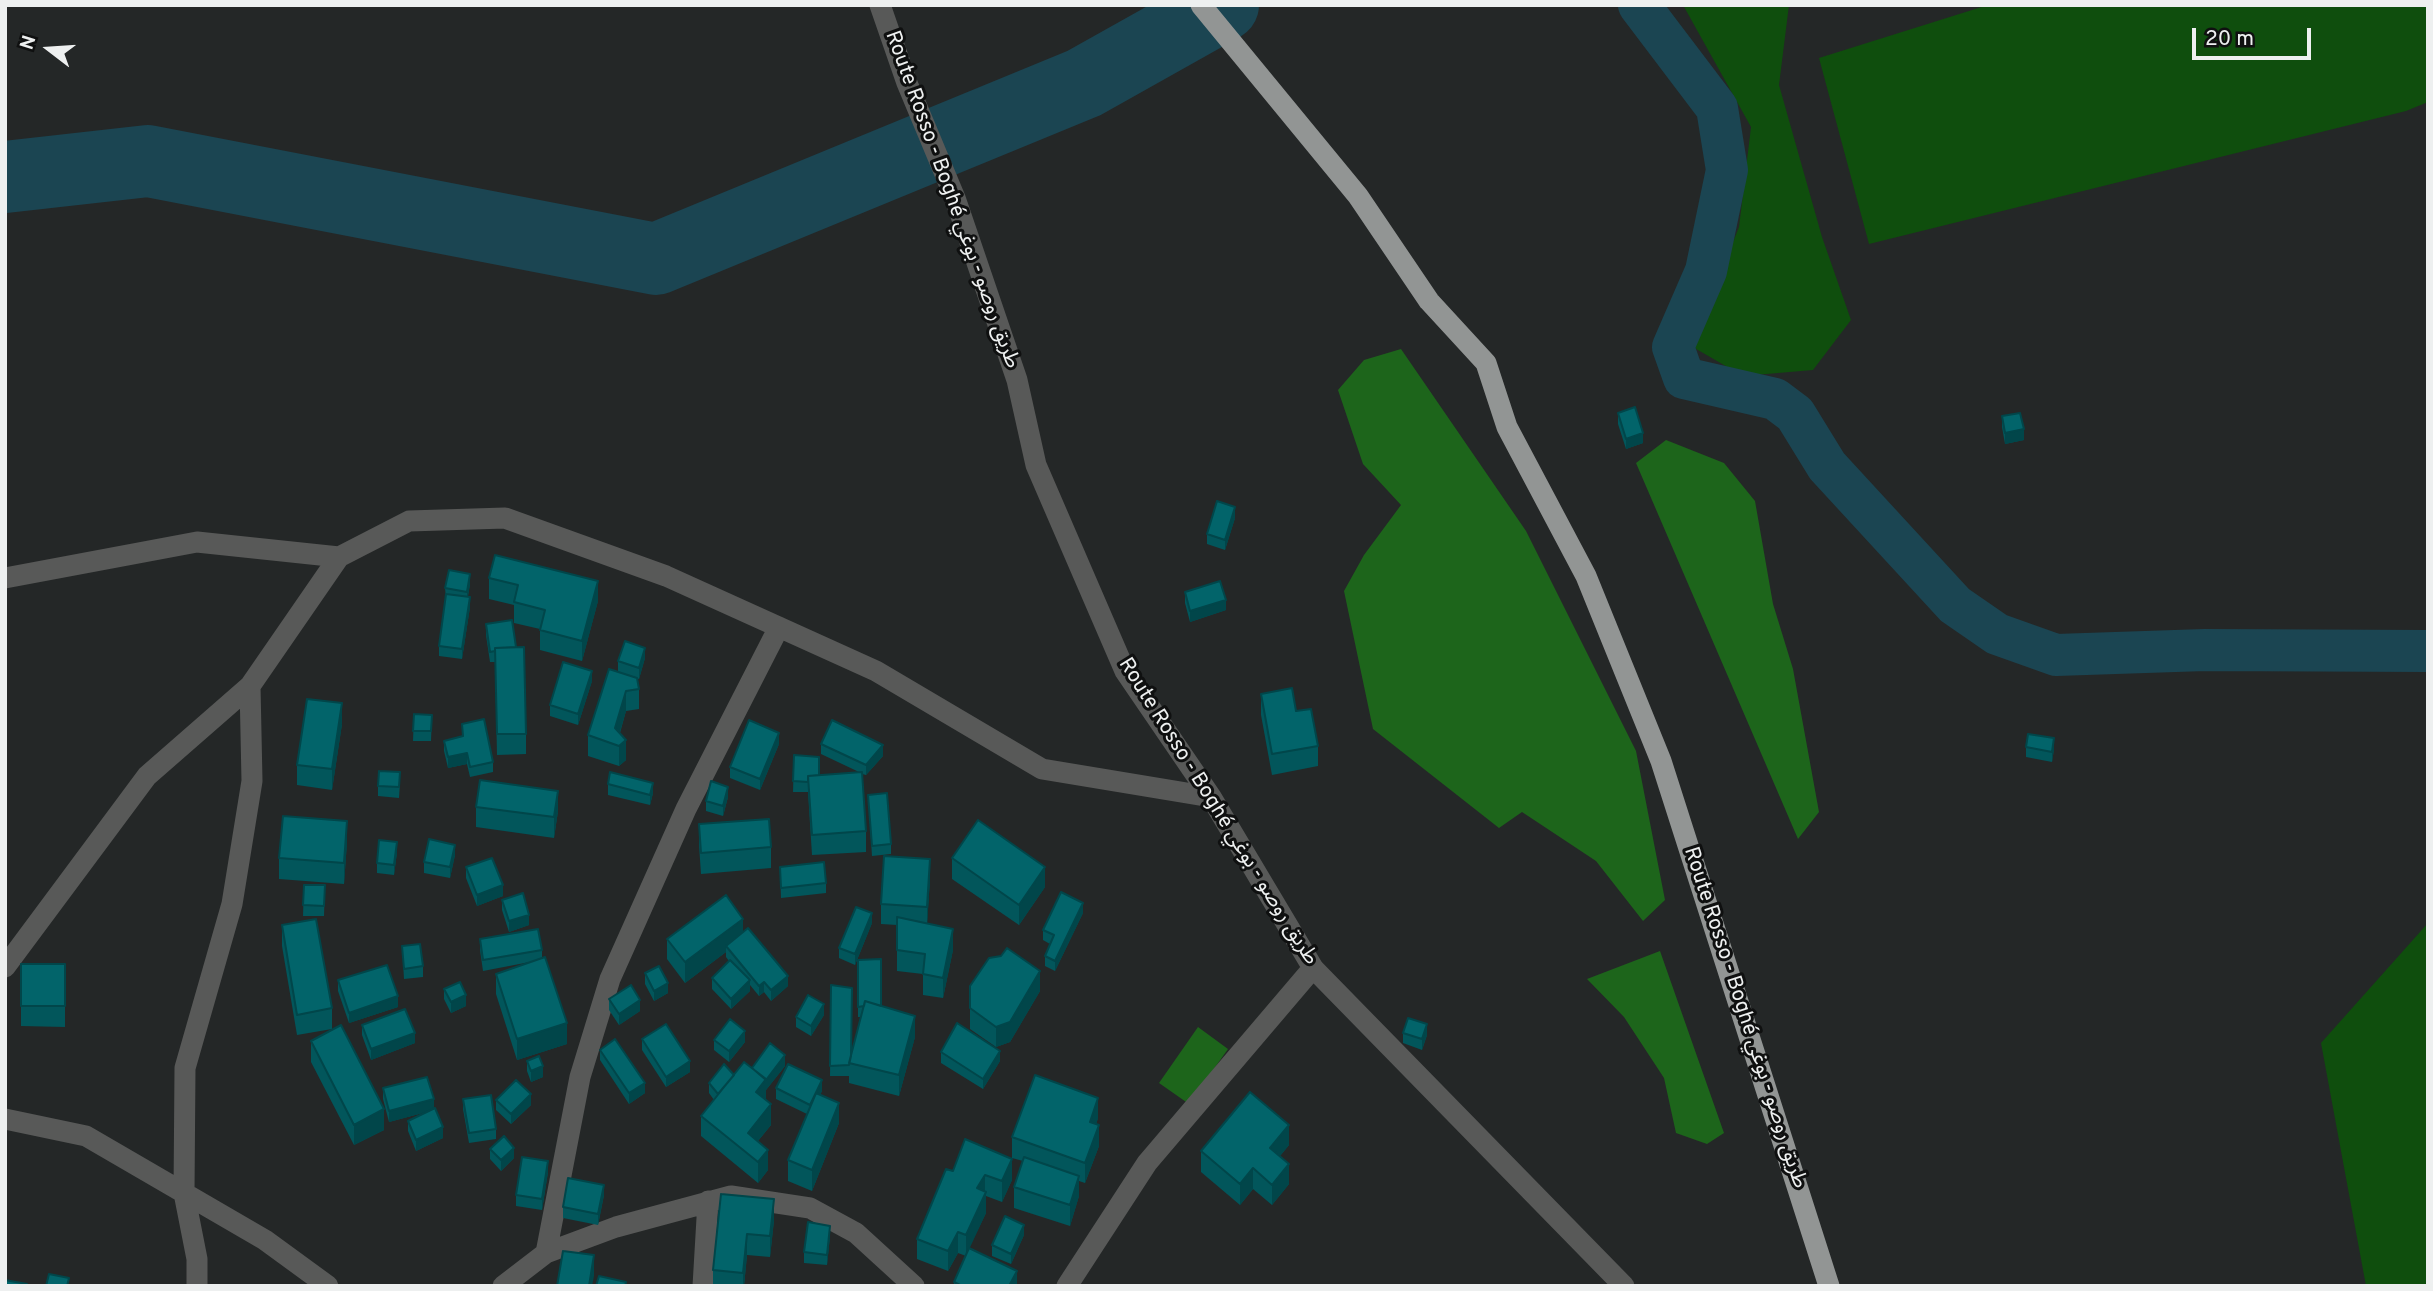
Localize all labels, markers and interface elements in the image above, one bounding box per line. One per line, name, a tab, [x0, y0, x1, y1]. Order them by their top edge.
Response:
north arrow	[14, 14, 84, 84]
scale bar	[2195, 14, 2314, 58]
text: 20 m	[2205, 26, 2254, 53]
street label: Route Rosso - Boghé طريق روصو - بوغي	[878, 28, 1024, 372]
text: N	[15, 33, 42, 53]
street label: Route Rosso - Boghé طريق روصو - بوغي	[1112, 654, 1322, 970]
street label: Route Rosso - Boghé طريق روصو - بوغي	[1677, 844, 1811, 1192]

